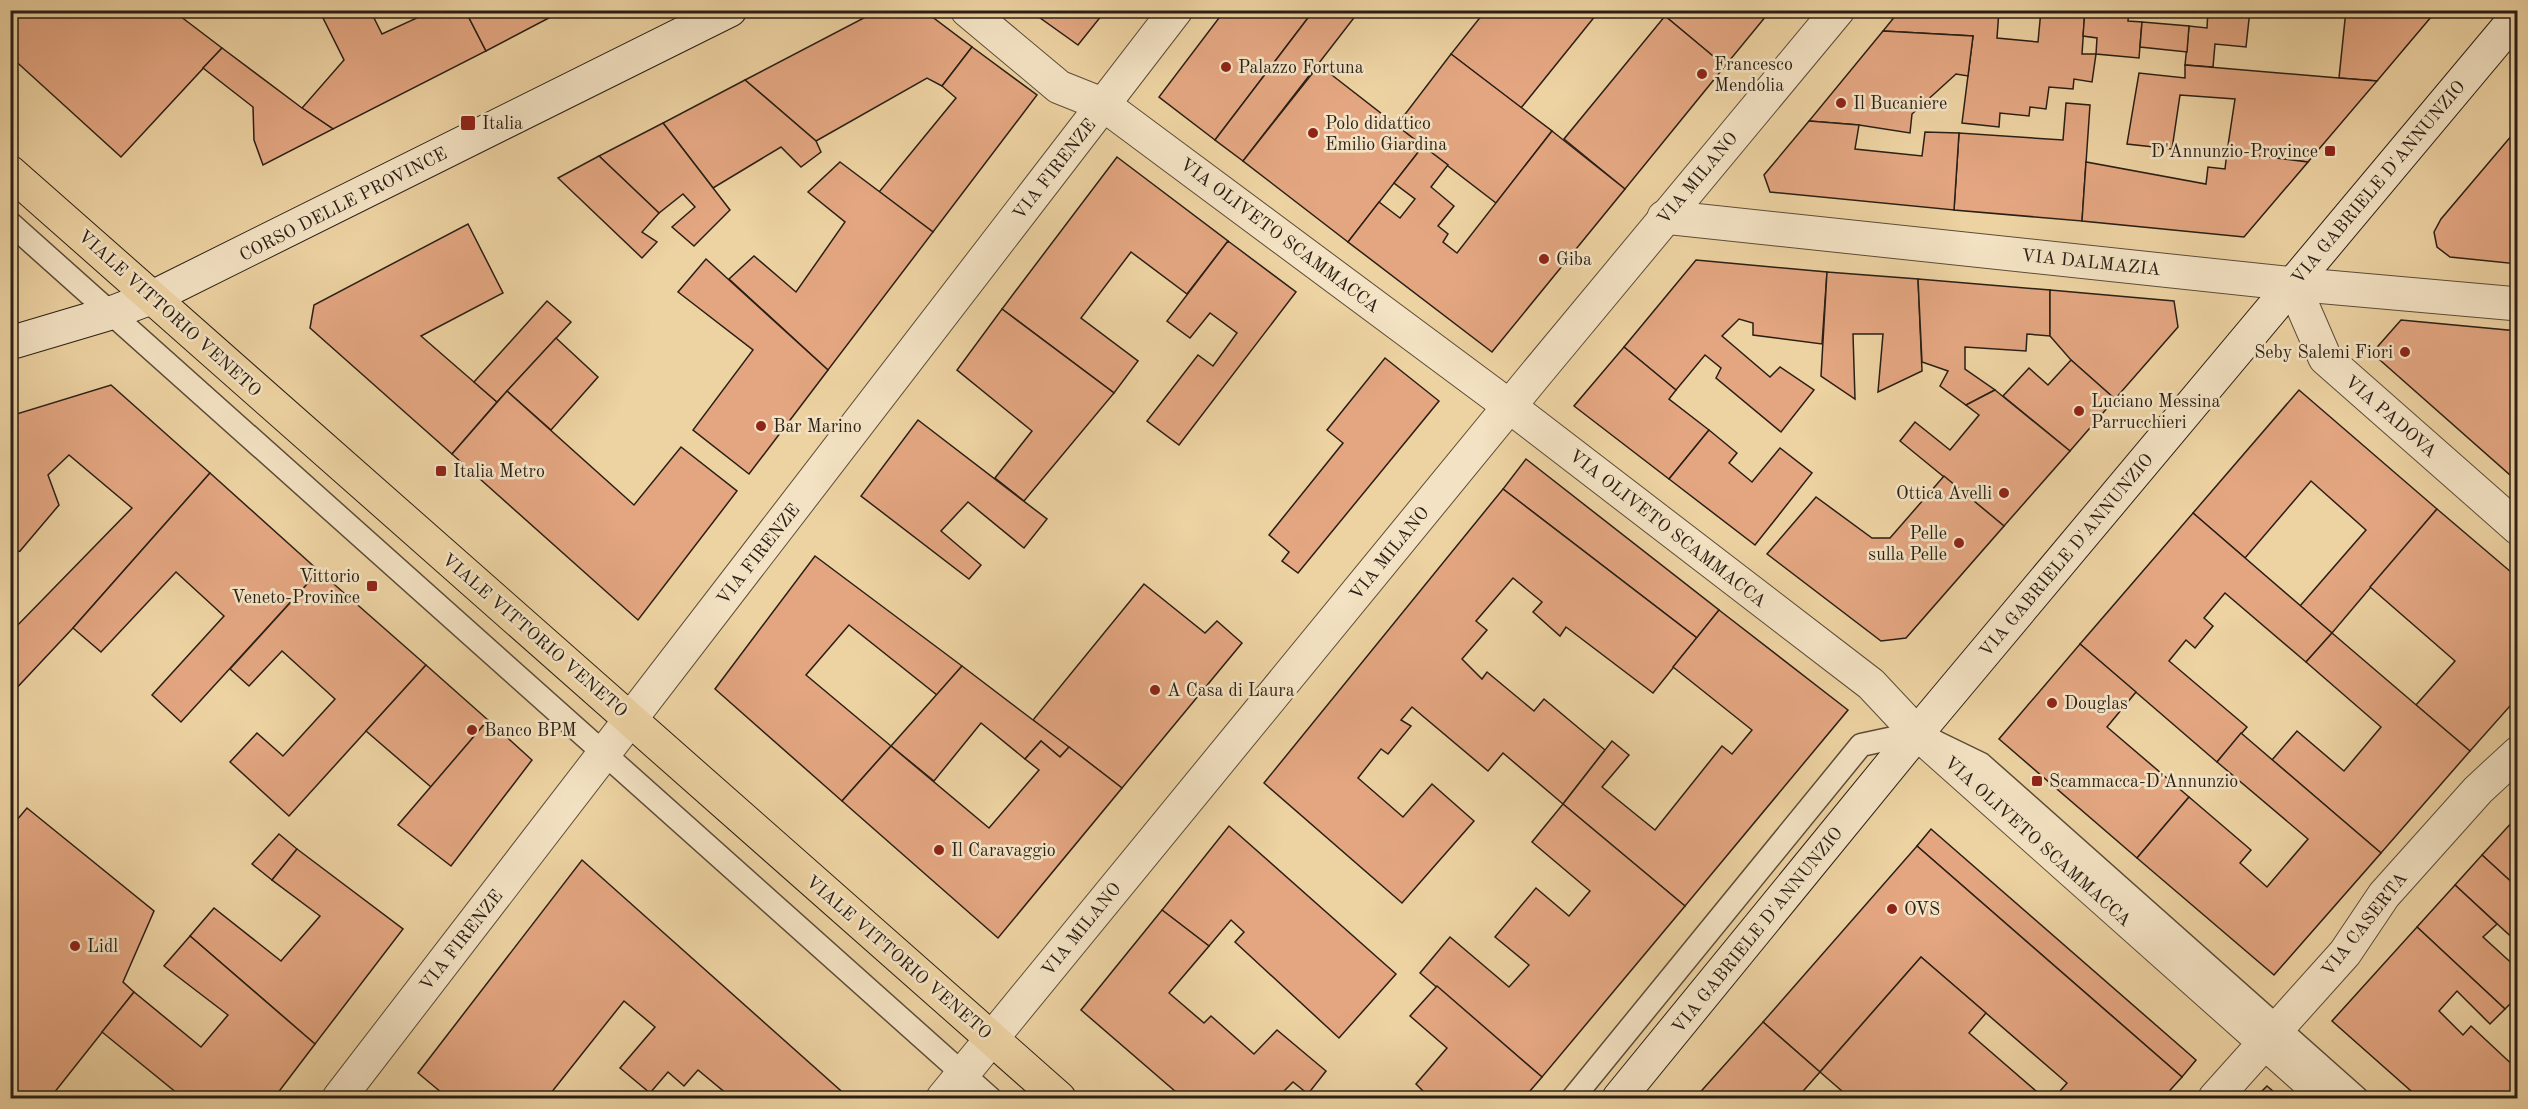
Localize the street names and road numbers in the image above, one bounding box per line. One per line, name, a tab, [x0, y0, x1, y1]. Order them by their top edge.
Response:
street label: VIA GABRIELE D'ANNUNZIO	[2288, 77, 2469, 288]
street label: VIA FIRENZE	[1010, 116, 1100, 223]
street label: VIA MILANO	[1654, 129, 1741, 228]
street label: CORSO DELLE PROVINCE	[237, 145, 450, 265]
street label: VIA OLIVETO SCAMMACCA	[1176, 155, 1383, 317]
street label: VIALE VITTORIO VENETO	[74, 227, 264, 400]
street label: VIA DALMAZIA	[2020, 247, 2162, 279]
street label: VIA PADOVA	[2341, 372, 2440, 461]
street label: VIA OLIVETO SCAMMACCA	[1566, 446, 1769, 611]
street label: VIA GABRIELE D'ANNUNZIO	[1976, 450, 2157, 661]
street label: VIA FIRENZE	[714, 501, 804, 608]
street label: VIA MILANO	[1347, 504, 1433, 604]
street label: VIALE VITTORIO VENETO	[438, 550, 631, 721]
street label: VIA OLIVETO SCAMMACCA	[1941, 753, 2134, 930]
street label: VIA GABRIELE D'ANNUNZIO	[1669, 824, 1846, 1037]
street label: VIA CASERTA	[2319, 869, 2411, 980]
street label: VIALE VITTORIO VENETO	[802, 872, 995, 1043]
street label: VIA MILANO	[1039, 880, 1125, 980]
street label: VIA FIRENZE	[417, 887, 507, 994]

